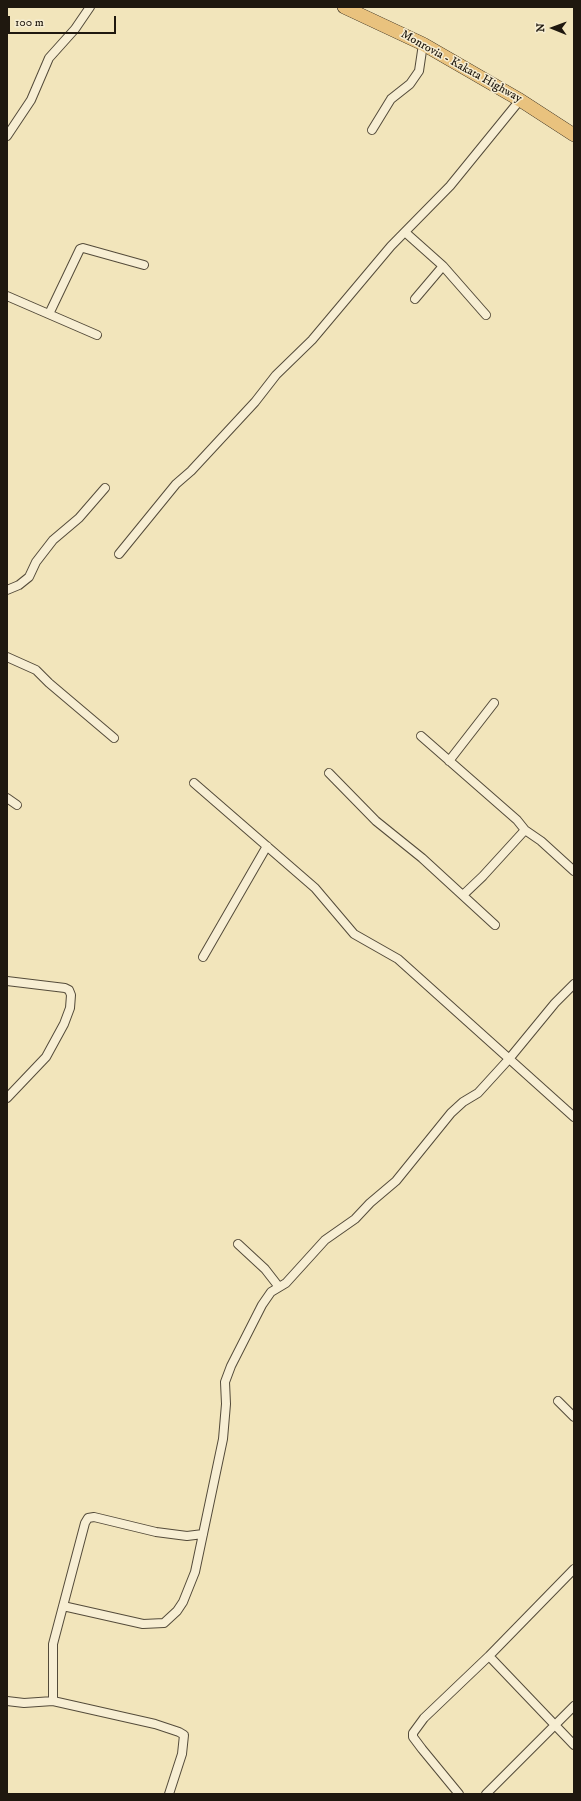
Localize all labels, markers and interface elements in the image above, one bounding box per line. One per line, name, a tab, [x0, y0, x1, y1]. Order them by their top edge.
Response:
scale bar	[10, 8, 118, 34]
north arrow	[533, 8, 573, 48]
text: 100 m	[15, 15, 44, 30]
text: N	[534, 23, 548, 32]
street label: Monrovia - Kakata Highway	[398, 28, 524, 106]

